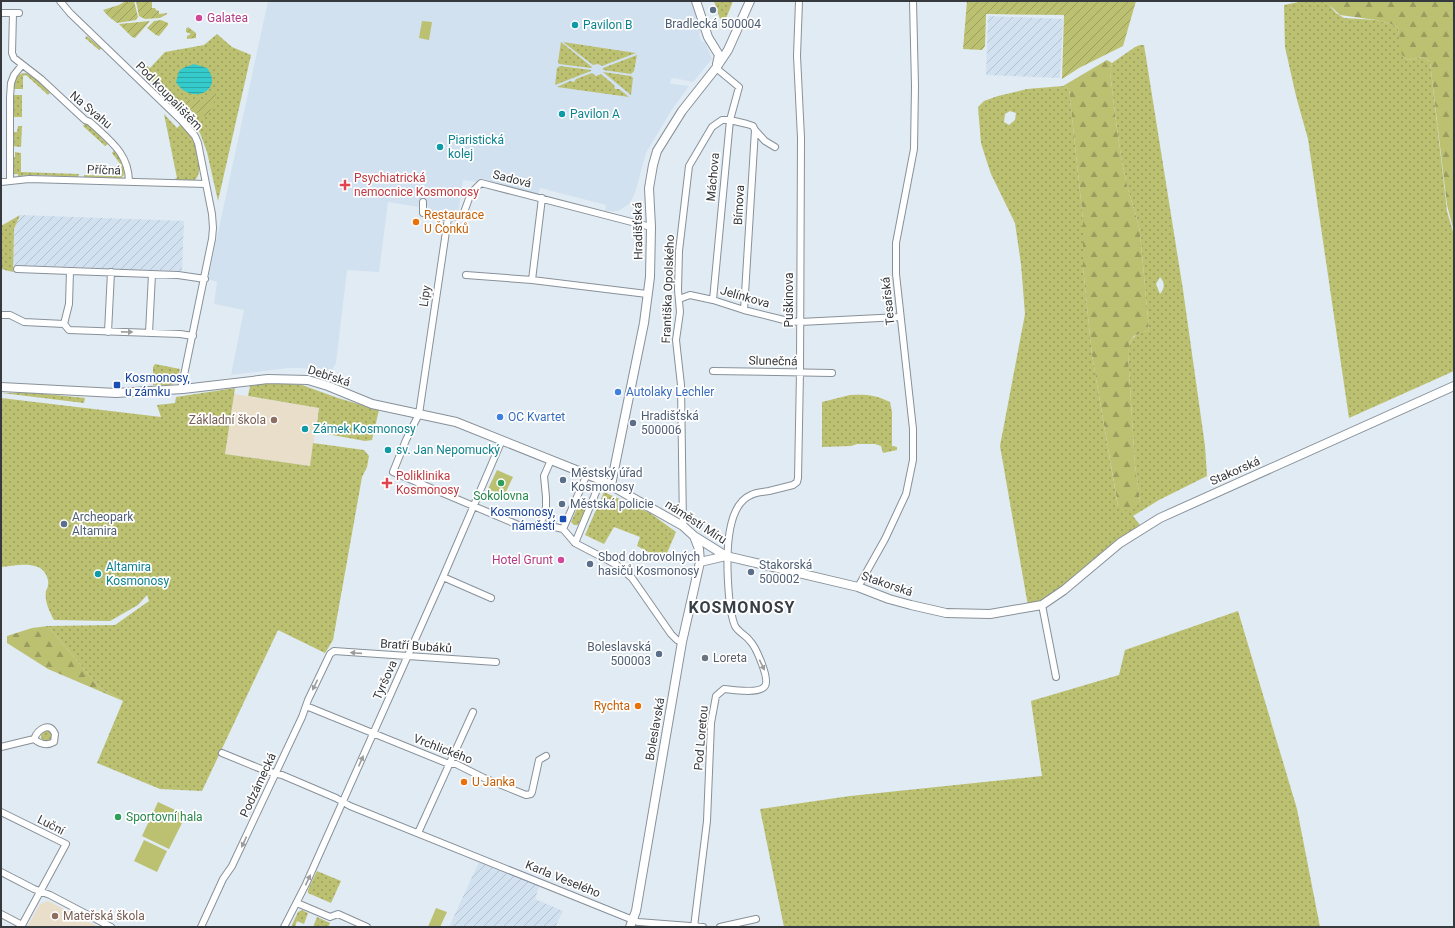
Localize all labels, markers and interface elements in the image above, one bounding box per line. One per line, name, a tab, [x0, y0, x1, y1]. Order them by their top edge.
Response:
marker: Bradlecká 500004	[708, 5, 718, 15]
place label: Galatea	[207, 11, 248, 25]
marker: Galatea	[194, 13, 204, 23]
place label: Bradlecká 500004	[665, 17, 761, 31]
place label: Pavilon B	[583, 18, 633, 32]
marker: Pavilon B	[570, 20, 580, 30]
street label: Pod koupalištěm	[133, 59, 205, 133]
street label: Na Svahu	[67, 88, 115, 132]
place label: Pavilon A	[570, 107, 620, 121]
marker: Pavilon A	[557, 109, 567, 119]
place label: Piaristická kolej	[448, 133, 504, 161]
marker: Piaristická kolej	[435, 142, 445, 152]
street label: Máchova	[704, 152, 722, 202]
street label: Příčná	[87, 162, 121, 178]
street label: Sadová	[491, 167, 533, 191]
place label: Psychiatrická nemocnice Kosmonosy	[354, 171, 479, 199]
marker: Psychiatrická nemocnice Kosmonosy	[339, 179, 351, 191]
street label: Bímova	[731, 185, 747, 225]
street label: Hradišťská	[630, 202, 646, 260]
place label: Restaurace U Čonků	[424, 208, 484, 236]
marker: Restaurace U Čonků	[411, 217, 421, 227]
street label: Františka Opolského	[659, 234, 677, 344]
street label: Puškinova	[782, 272, 796, 328]
street label: Tesařská	[879, 276, 897, 326]
street label: Jelínkova	[719, 283, 771, 311]
street label: Lípy	[417, 284, 433, 308]
one-way arrow	[121, 329, 134, 335]
street label: Slunečná	[748, 354, 798, 368]
street label: Debřská	[306, 363, 352, 389]
place label: Kosmonosy, u zámku	[125, 371, 190, 399]
marker: Kosmonosy, u zámku	[112, 380, 122, 390]
place label: Autolaky Lechler	[626, 385, 714, 399]
marker: Autolaky Lechler	[613, 387, 623, 397]
place label: Hradišťská 500006	[641, 409, 699, 437]
place label: OC Kvartet	[508, 410, 565, 424]
marker: OC Kvartet	[495, 412, 505, 422]
place label: Základní škola	[189, 413, 266, 427]
marker: Základní škola	[269, 415, 279, 425]
marker: Hradišťská 500006	[628, 418, 638, 428]
place label: Zámek Kosmonosy	[313, 422, 416, 436]
marker: Zámek Kosmonosy	[300, 424, 310, 434]
place label: sv. Jan Nepomucký	[396, 443, 500, 457]
marker: sv. Jan Nepomucký	[383, 445, 393, 455]
street label: Stakorská	[1208, 454, 1262, 488]
place label: Městský úřad Kosmonosy	[571, 466, 643, 494]
place label: Poliklinika Kosmonosy	[396, 469, 459, 497]
marker: Městský úřad Kosmonosy	[558, 475, 568, 485]
marker: Poliklinika Kosmonosy	[381, 477, 393, 489]
marker: Sokolovna	[496, 478, 506, 488]
place label: Sokolovna	[473, 489, 529, 503]
place label: Městská policie	[570, 497, 654, 511]
street label: náměstí Míru	[663, 497, 729, 547]
marker: Městská policie	[557, 499, 567, 509]
place label: Kosmonosy, náměstí	[490, 505, 556, 533]
place label: Archeopark Altamira	[72, 510, 134, 538]
marker: Kosmonosy, náměstí	[558, 514, 568, 524]
marker: Archeopark Altamira	[59, 519, 69, 529]
place label: Sbod dobrovolných hasičů Kosmonosy	[598, 550, 700, 578]
place label: Hotel Grunt	[492, 553, 553, 567]
marker: Hotel Grunt	[556, 555, 566, 565]
place label: Stakorská 500002	[759, 558, 812, 586]
marker: Sbod dobrovolných hasičů Kosmonosy	[585, 559, 595, 569]
place label: Altamira Kosmonosy	[106, 560, 169, 588]
marker: Stakorská 500002	[746, 567, 756, 577]
marker: Altamira Kosmonosy	[93, 569, 103, 579]
street label: Stakorská	[859, 569, 915, 599]
district label: KOSMONOSY	[689, 598, 795, 617]
street label: Bratří Bubáků	[380, 637, 452, 655]
place label: Boleslavská 500003	[587, 640, 651, 668]
marker: Boleslavská 500003	[654, 649, 664, 659]
one-way arrow	[350, 650, 362, 657]
place label: Loreta	[713, 651, 747, 665]
marker: Loreta	[700, 653, 710, 663]
street label: Tyršova	[370, 658, 400, 702]
one-way arrow	[759, 659, 765, 670]
one-way arrow	[312, 680, 318, 691]
street label: Boleslavská	[643, 696, 667, 762]
place label: Rychta	[594, 699, 630, 713]
marker: Rychta	[633, 701, 643, 711]
street label: Pod Loretou	[691, 705, 711, 771]
street label: Vrchlického	[411, 731, 475, 767]
street label: Podzámecká	[237, 751, 279, 819]
one-way arrow	[358, 755, 364, 767]
place label: U Janka	[472, 775, 515, 789]
marker: U Janka	[459, 777, 469, 787]
place label: Sportovní hala	[126, 810, 203, 824]
street label: Luční	[35, 812, 68, 838]
marker: Sportovní hala	[113, 812, 123, 822]
one-way arrow	[241, 836, 247, 847]
street label: Karla Veselého	[523, 858, 603, 900]
one-way arrow	[305, 874, 311, 885]
place label: Mateřská škola	[63, 909, 145, 923]
marker: Mateřská škola	[50, 911, 60, 921]

